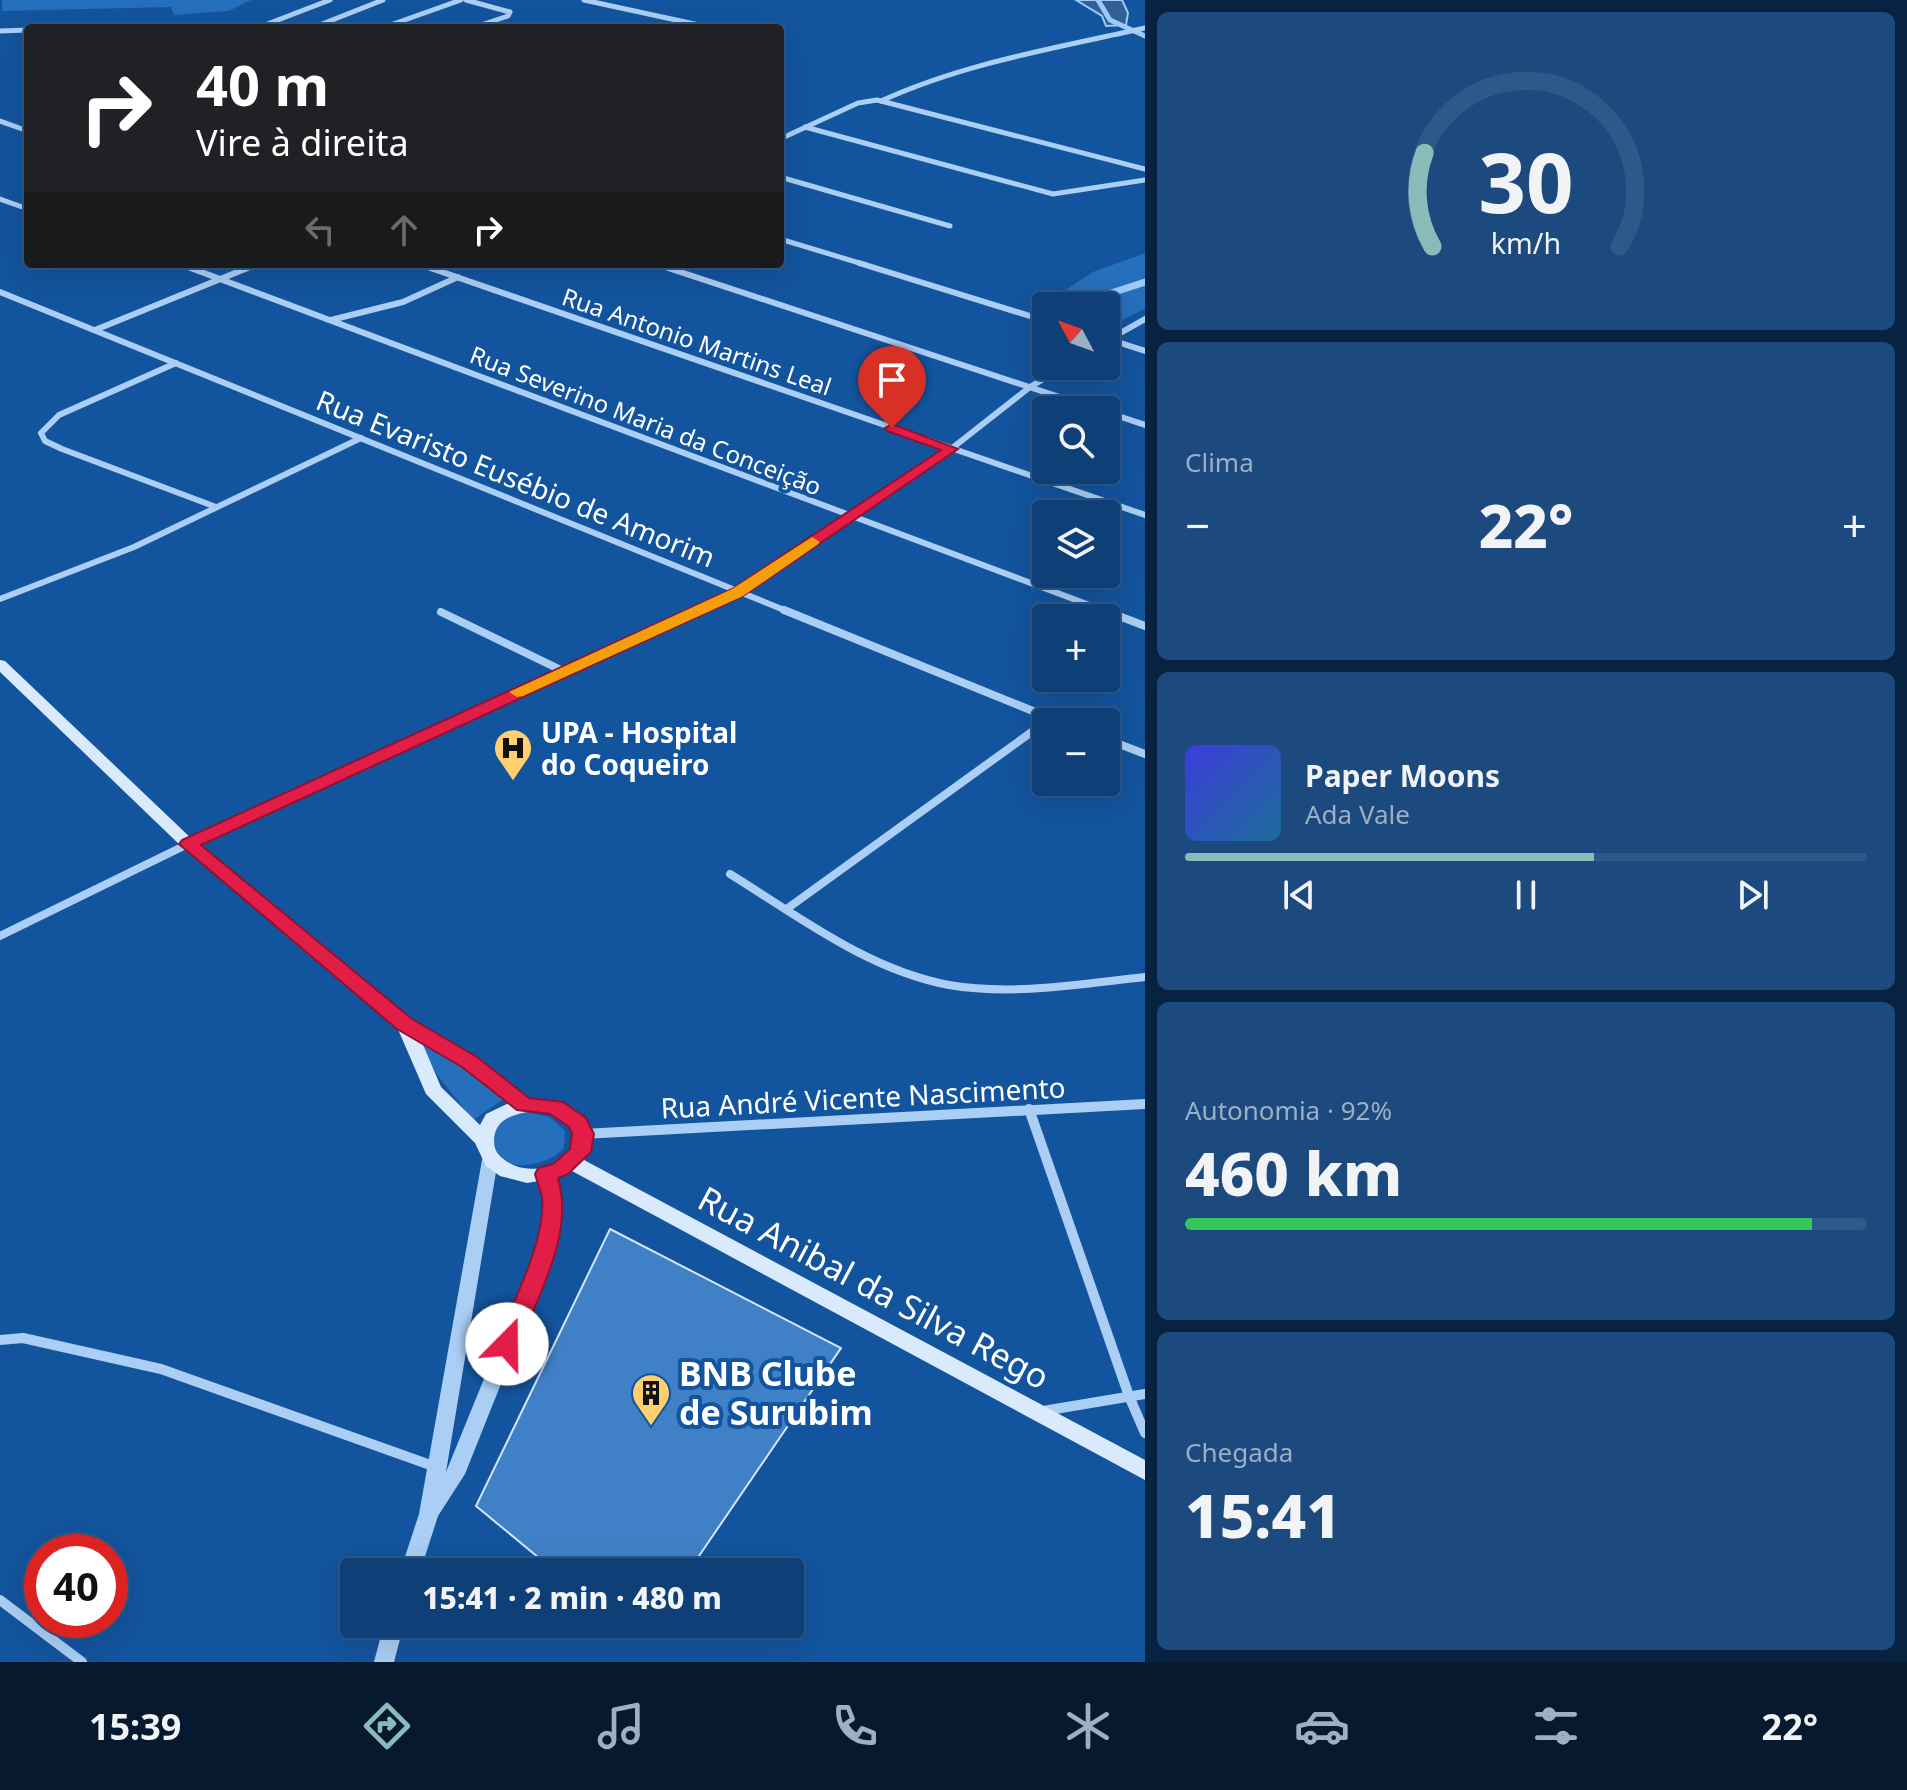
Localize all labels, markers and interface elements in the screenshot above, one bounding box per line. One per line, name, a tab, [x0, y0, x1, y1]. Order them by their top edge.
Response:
text: 40 m	[196, 46, 329, 122]
icon: right	[64, 56, 168, 160]
text: Vire à direita	[196, 118, 409, 167]
text: 30	[1478, 124, 1574, 237]
icon: left	[298, 208, 342, 252]
icon: ahead	[382, 208, 426, 252]
icon: right	[466, 208, 510, 252]
text: km/h	[1491, 223, 1561, 262]
street label: Rua Antonio Martins Leal	[558, 279, 836, 403]
north arrow	[1032, 292, 1120, 380]
map controls	[1032, 292, 1120, 796]
street label: Rua Severino Maria da Conceição	[466, 338, 826, 502]
pin	[858, 346, 926, 428]
icon: arrive	[870, 358, 914, 402]
street label: Rua Evaristo Eusébio de Amorim	[311, 380, 721, 576]
button: search	[1032, 396, 1120, 484]
text: Clima	[1185, 444, 1254, 480]
text: 22°	[1479, 484, 1573, 566]
text: −	[1185, 495, 1210, 555]
text: +	[1842, 495, 1867, 555]
button: layers	[1032, 500, 1120, 588]
button: +	[1032, 604, 1120, 692]
button: −	[1032, 708, 1120, 796]
place label: UPA - Hospital do Coqueiro	[541, 713, 737, 783]
hospital icon: UPA - Hospital do Coqueiro	[492, 727, 534, 782]
text: Paper Moons	[1305, 755, 1500, 796]
text: Ada Vale	[1305, 796, 1410, 832]
icon: previous	[1277, 873, 1321, 917]
icon: pause	[1504, 873, 1548, 917]
icon: next	[1731, 873, 1775, 917]
street label: Rua André Vicente Nascimento	[660, 1067, 1066, 1127]
text: Autonomia · 92%	[1185, 1092, 1392, 1128]
text: 460 km	[1185, 1132, 1402, 1214]
street label: Rua Anibal da Silva Rego	[690, 1175, 1058, 1399]
position arrow	[465, 1302, 549, 1386]
place label: BNB Clube de Surubim	[679, 1350, 873, 1435]
building icon: BNB Clube de Surubim	[630, 1372, 672, 1427]
text: Chegada	[1185, 1434, 1293, 1470]
text: 15:41	[1185, 1474, 1341, 1556]
speed limit sign: 40	[24, 1534, 128, 1638]
text: 15:41 · 2 min · 480 m	[422, 1577, 722, 1618]
icon: directions	[359, 1698, 415, 1754]
icon: music	[593, 1698, 649, 1754]
icon: phone	[827, 1698, 883, 1754]
icon: climate	[1060, 1698, 1116, 1754]
icon: car	[1294, 1698, 1350, 1754]
icon: filters	[1528, 1698, 1584, 1754]
text: 15:39	[89, 1702, 181, 1751]
text: 22°	[1762, 1702, 1818, 1751]

